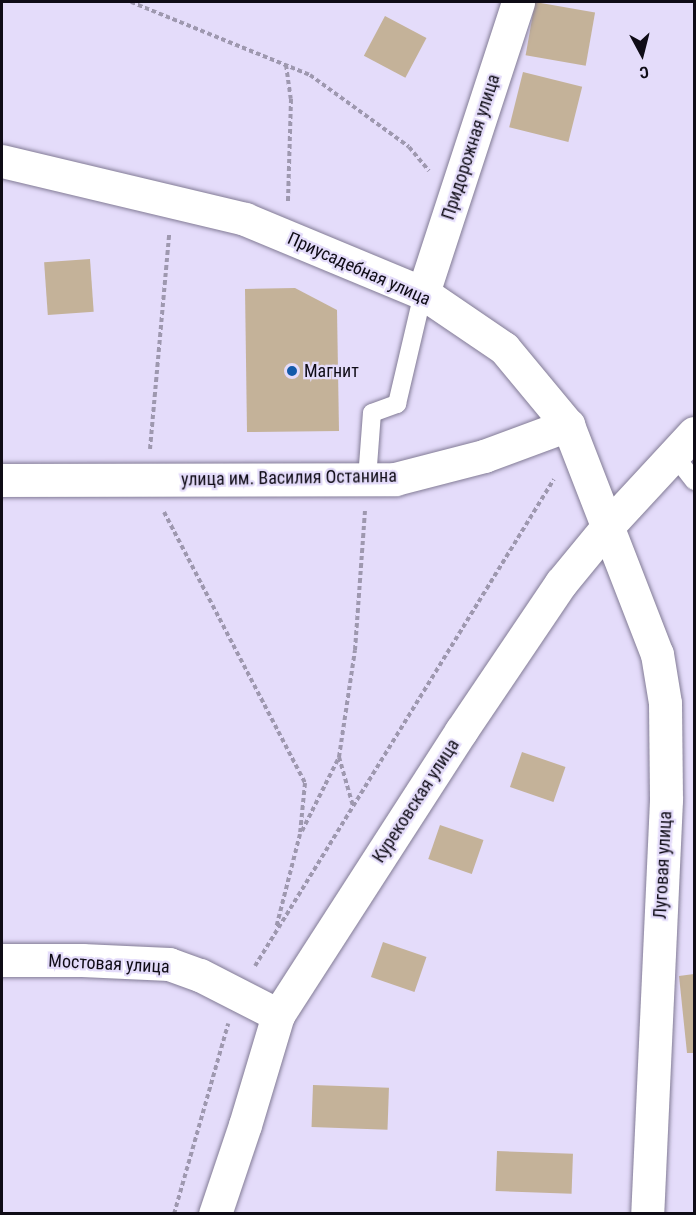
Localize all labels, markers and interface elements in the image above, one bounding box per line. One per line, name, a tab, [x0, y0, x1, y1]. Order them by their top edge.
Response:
north arrow	[612, 24, 672, 84]
text: С	[639, 62, 650, 82]
street label: Придорожная улица	[437, 72, 505, 222]
street label: Приусадебная улица	[284, 228, 434, 310]
place label: Магнит	[304, 360, 359, 382]
marker: Магнит	[285, 364, 299, 378]
street label: улица им. Василия Останина	[181, 465, 397, 491]
street label: Курековская улица	[368, 735, 464, 867]
street label: Луговая улица	[649, 810, 677, 920]
street label: Мостовая улица	[48, 950, 170, 978]

